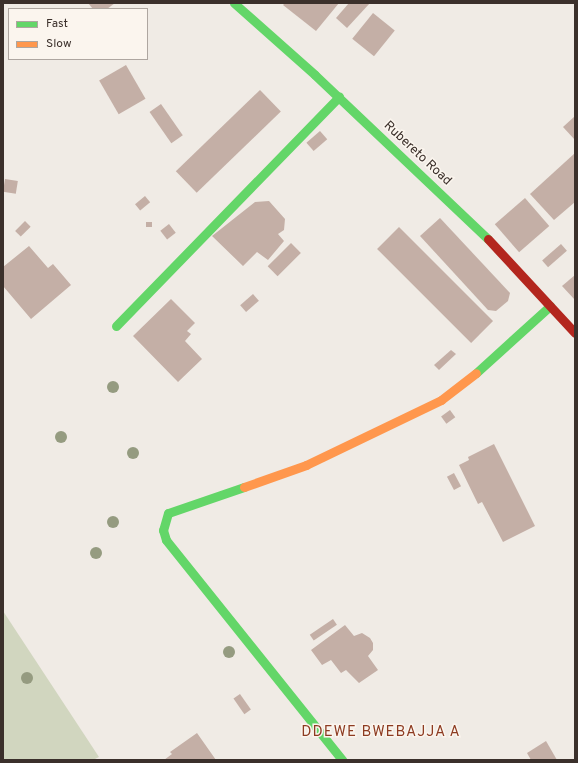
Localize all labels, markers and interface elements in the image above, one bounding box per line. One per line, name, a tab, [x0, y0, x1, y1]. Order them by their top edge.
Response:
legend	[8, 8, 148, 60]
text: Fast	[46, 16, 68, 32]
text: Slow	[46, 36, 72, 52]
street label: Rubereto Road	[380, 119, 454, 189]
district label: DDEWE BWEBAJJA A	[301, 724, 461, 742]

